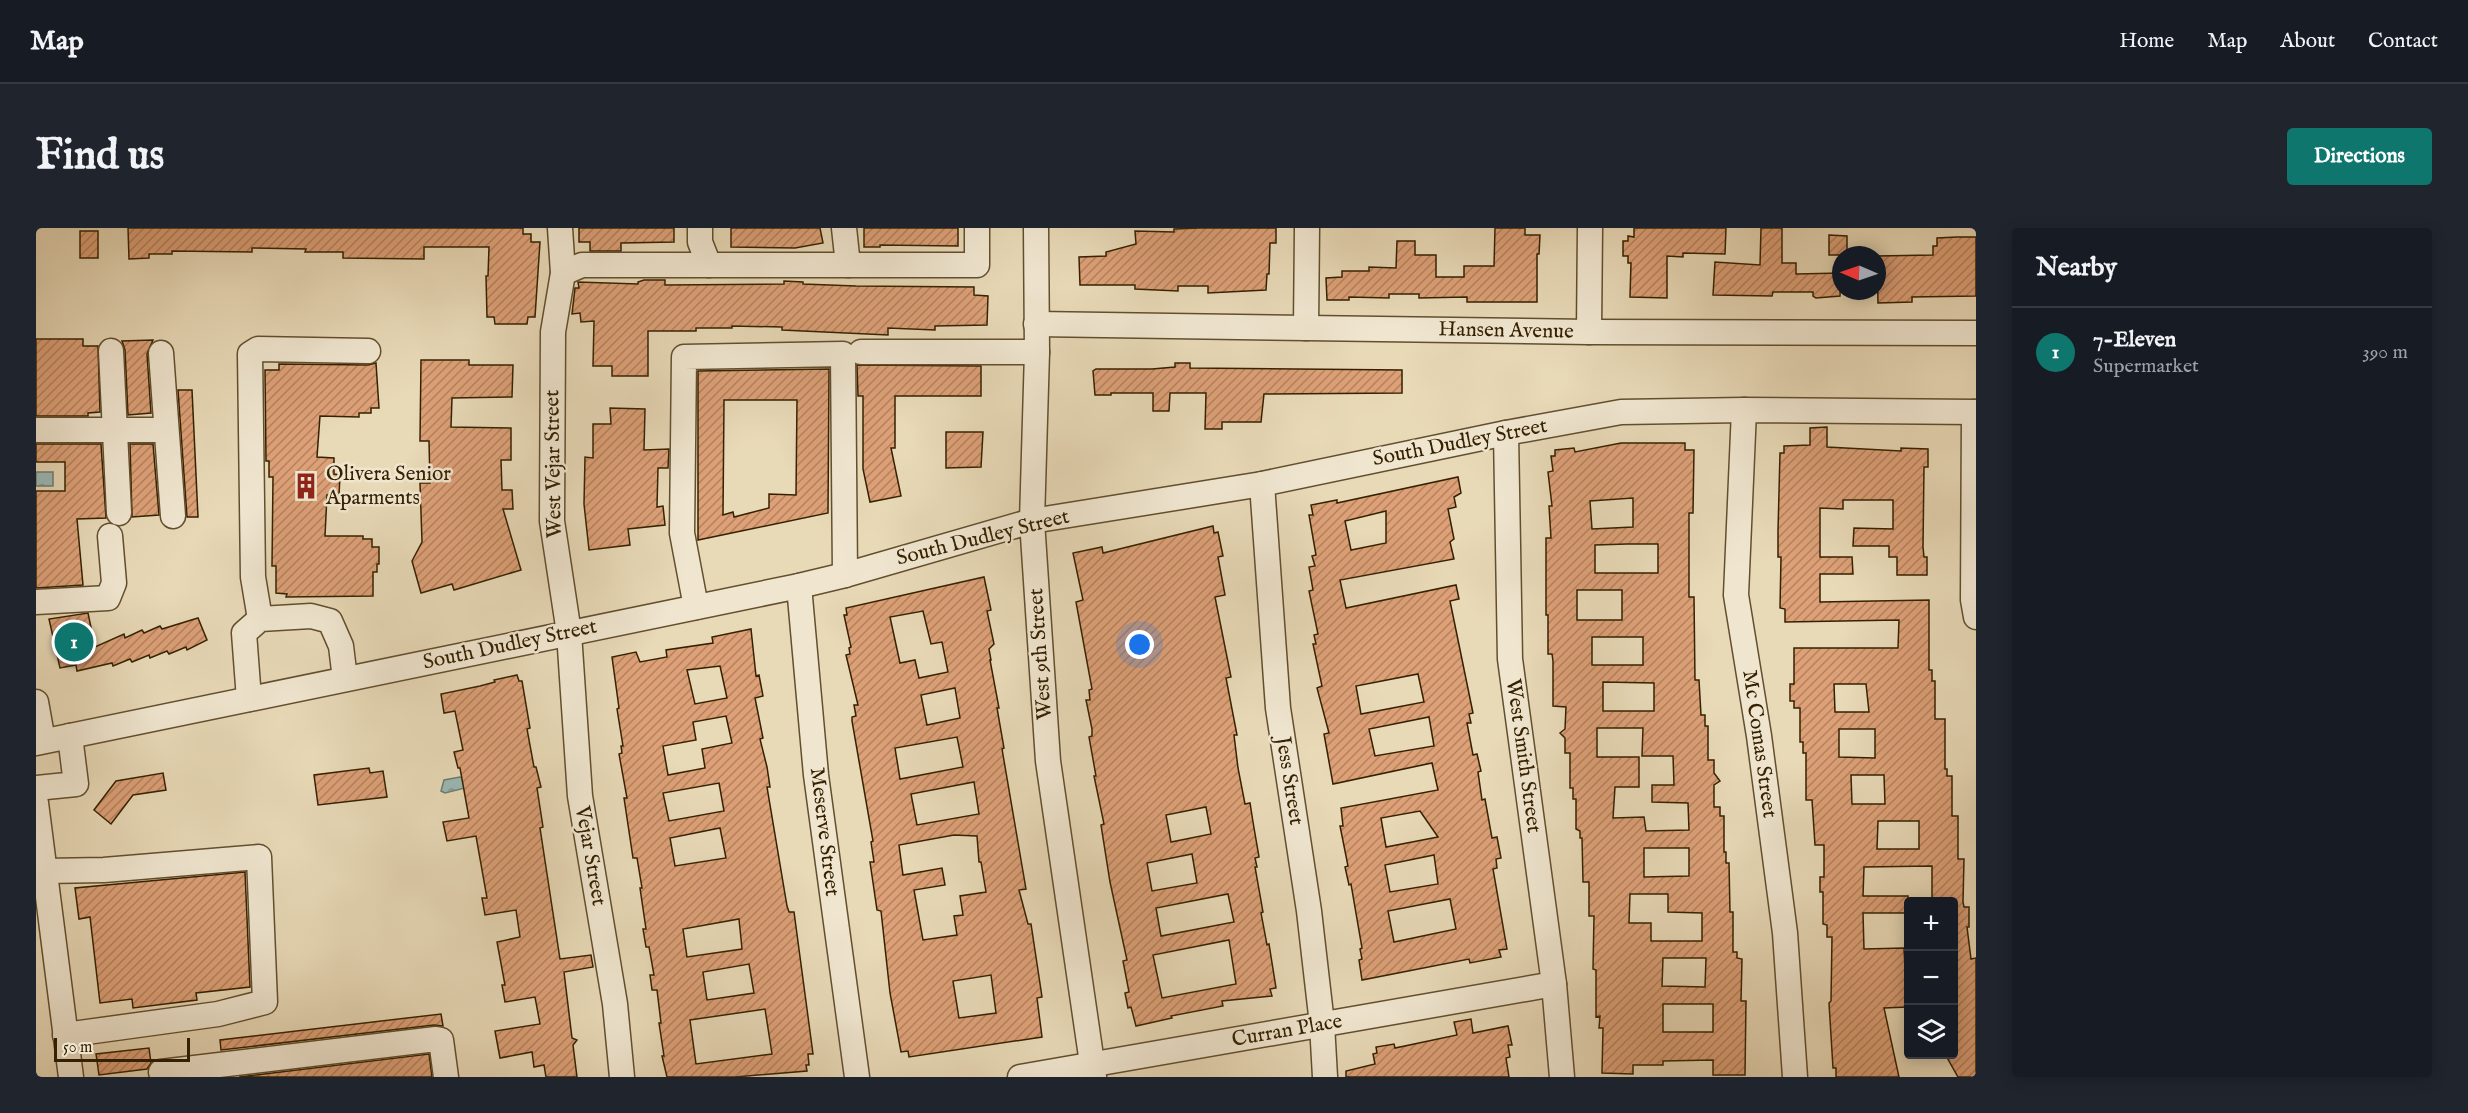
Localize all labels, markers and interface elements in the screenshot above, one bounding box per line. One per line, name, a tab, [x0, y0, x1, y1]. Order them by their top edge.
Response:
text: Map	[30, 24, 84, 59]
text: Home	[2119, 28, 2174, 55]
text: Map	[2207, 28, 2247, 55]
text: About	[2280, 28, 2335, 55]
text: Contact	[2368, 28, 2438, 55]
button: Directions	[2287, 128, 2432, 185]
text: Find us	[36, 130, 164, 183]
north arrow	[1832, 246, 1886, 300]
text: Nearby	[2036, 251, 2117, 284]
street label: Hansen Avenue	[1438, 316, 1574, 346]
text: 7-Eleven	[2093, 326, 2176, 354]
text: 1	[2052, 340, 2059, 365]
text: 390 m	[2362, 340, 2408, 365]
text: Supermarket	[2093, 354, 2199, 379]
street label: West Vejar Street	[539, 389, 569, 539]
street label: South Dudley Street	[1370, 413, 1550, 473]
place label: Olivera Senior Aparments	[325, 461, 451, 512]
building icon: Olivera Senior Aparments	[291, 471, 321, 501]
street label: South Dudley Street	[894, 503, 1072, 573]
street label: West 9th Street	[1023, 587, 1059, 721]
street label: South Dudley Street	[421, 613, 599, 677]
pin: 1	[54, 620, 93, 664]
your location	[1125, 630, 1154, 659]
street label: Mc Comas Street	[1735, 668, 1783, 820]
street label: West Smith Street	[1499, 677, 1547, 835]
street label: Jess Street	[1268, 733, 1309, 827]
street label: Meserve Street	[803, 766, 845, 898]
street label: Vejar Street	[568, 803, 612, 908]
map controls	[1904, 897, 1958, 1059]
button: +	[1904, 897, 1958, 951]
button: −	[1904, 951, 1958, 1005]
button: layers	[1904, 1005, 1958, 1059]
street label: Curran Place	[1230, 1008, 1345, 1054]
scale bar	[54, 1035, 190, 1062]
text: 50 m	[63, 1038, 92, 1058]

